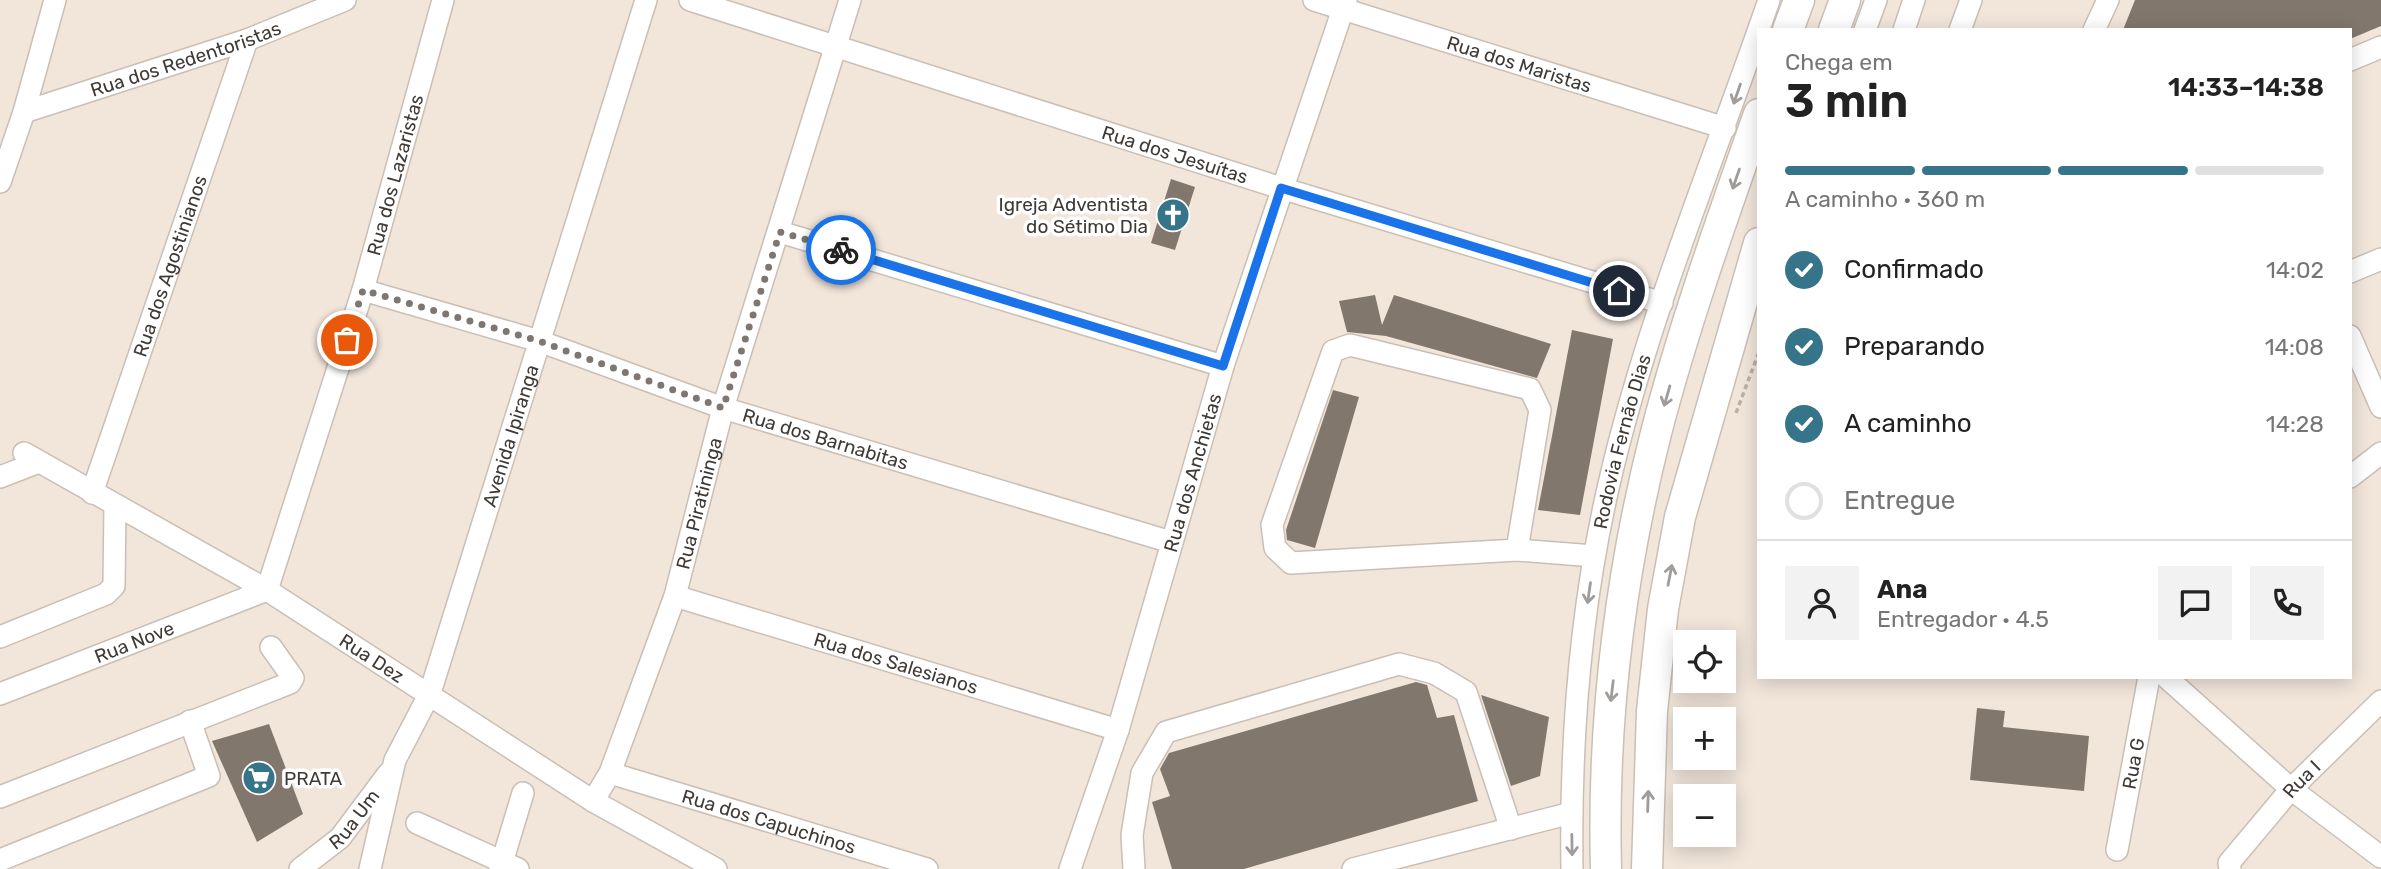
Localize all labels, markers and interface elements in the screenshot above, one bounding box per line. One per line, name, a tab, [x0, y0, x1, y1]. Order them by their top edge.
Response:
street label: Rua dos Redentoristas	[87, 16, 284, 102]
street label: Rua dos Maristas	[1444, 31, 1594, 98]
text: Chega em	[1785, 48, 1893, 76]
text: 14:33–14:38	[2168, 72, 2324, 103]
text: 3 min	[1785, 74, 1908, 129]
one-way arrow	[1730, 83, 1742, 105]
street label: Rua dos Lazaristas	[362, 92, 428, 258]
street label: Rua dos Jesuítas	[1099, 121, 1251, 189]
one-way arrow	[1729, 168, 1742, 190]
street label: Rua dos Agostinianos	[128, 172, 212, 360]
text: A caminho · 360 m	[1785, 185, 1985, 213]
place label: Igreja Adventista do Sétimo Dia	[999, 193, 1148, 238]
church icon: Igreja Adventista do Sétimo Dia	[1154, 196, 1192, 234]
courier	[806, 215, 876, 285]
icon: bike	[822, 231, 860, 269]
icon: check	[1785, 251, 1823, 289]
text: Confirmado	[1844, 254, 1984, 285]
text: 14:02	[2266, 256, 2324, 284]
pin	[1589, 261, 1649, 321]
icon: home	[1600, 272, 1638, 310]
pin	[317, 310, 377, 370]
icon: bag	[328, 321, 366, 359]
icon: check	[1785, 328, 1823, 366]
text: Preparando	[1844, 331, 1985, 362]
text: 14:08	[2265, 333, 2324, 361]
street label: Rodovia Fernão Dias	[1589, 351, 1656, 531]
street label: Avenida Ipiranga	[478, 362, 544, 510]
one-way arrow	[1660, 384, 1673, 406]
street label: Rua dos Anchietas	[1159, 391, 1227, 555]
street label: Rua dos Barnabitas	[740, 404, 911, 475]
icon: check	[1785, 405, 1823, 443]
text: A caminho	[1844, 408, 1972, 439]
text: 14:28	[2266, 410, 2324, 438]
street label: Rua Piratininga	[671, 435, 727, 572]
text: Entregue	[1844, 485, 1955, 516]
one-way arrow	[1663, 564, 1677, 587]
button: person	[1785, 566, 1859, 640]
button: chat	[2158, 566, 2232, 640]
button: phone	[2250, 566, 2324, 640]
text: Ana	[1877, 574, 1928, 605]
one-way arrow	[1582, 582, 1595, 604]
text: Entregador · 4.5	[1877, 605, 2049, 633]
street label: Rua Nove	[91, 616, 178, 668]
street label: Rua dos Salesianos	[811, 628, 981, 699]
street label: Rua Dez	[335, 629, 408, 688]
map controls	[1673, 630, 1736, 847]
button: locate	[1673, 630, 1736, 693]
one-way arrow	[1605, 679, 1618, 702]
button: +	[1673, 707, 1736, 770]
street label: Rua G	[2117, 736, 2150, 791]
street label: Rua I	[2278, 756, 2325, 803]
supermarket icon: PRATA	[240, 759, 278, 797]
place label: PRATA	[284, 767, 343, 790]
street label: Rua dos Capuchinos	[679, 784, 858, 859]
button: −	[1673, 784, 1736, 847]
street label: Rua Um	[324, 785, 384, 854]
one-way arrow	[1641, 790, 1654, 813]
one-way arrow	[1565, 833, 1579, 856]

